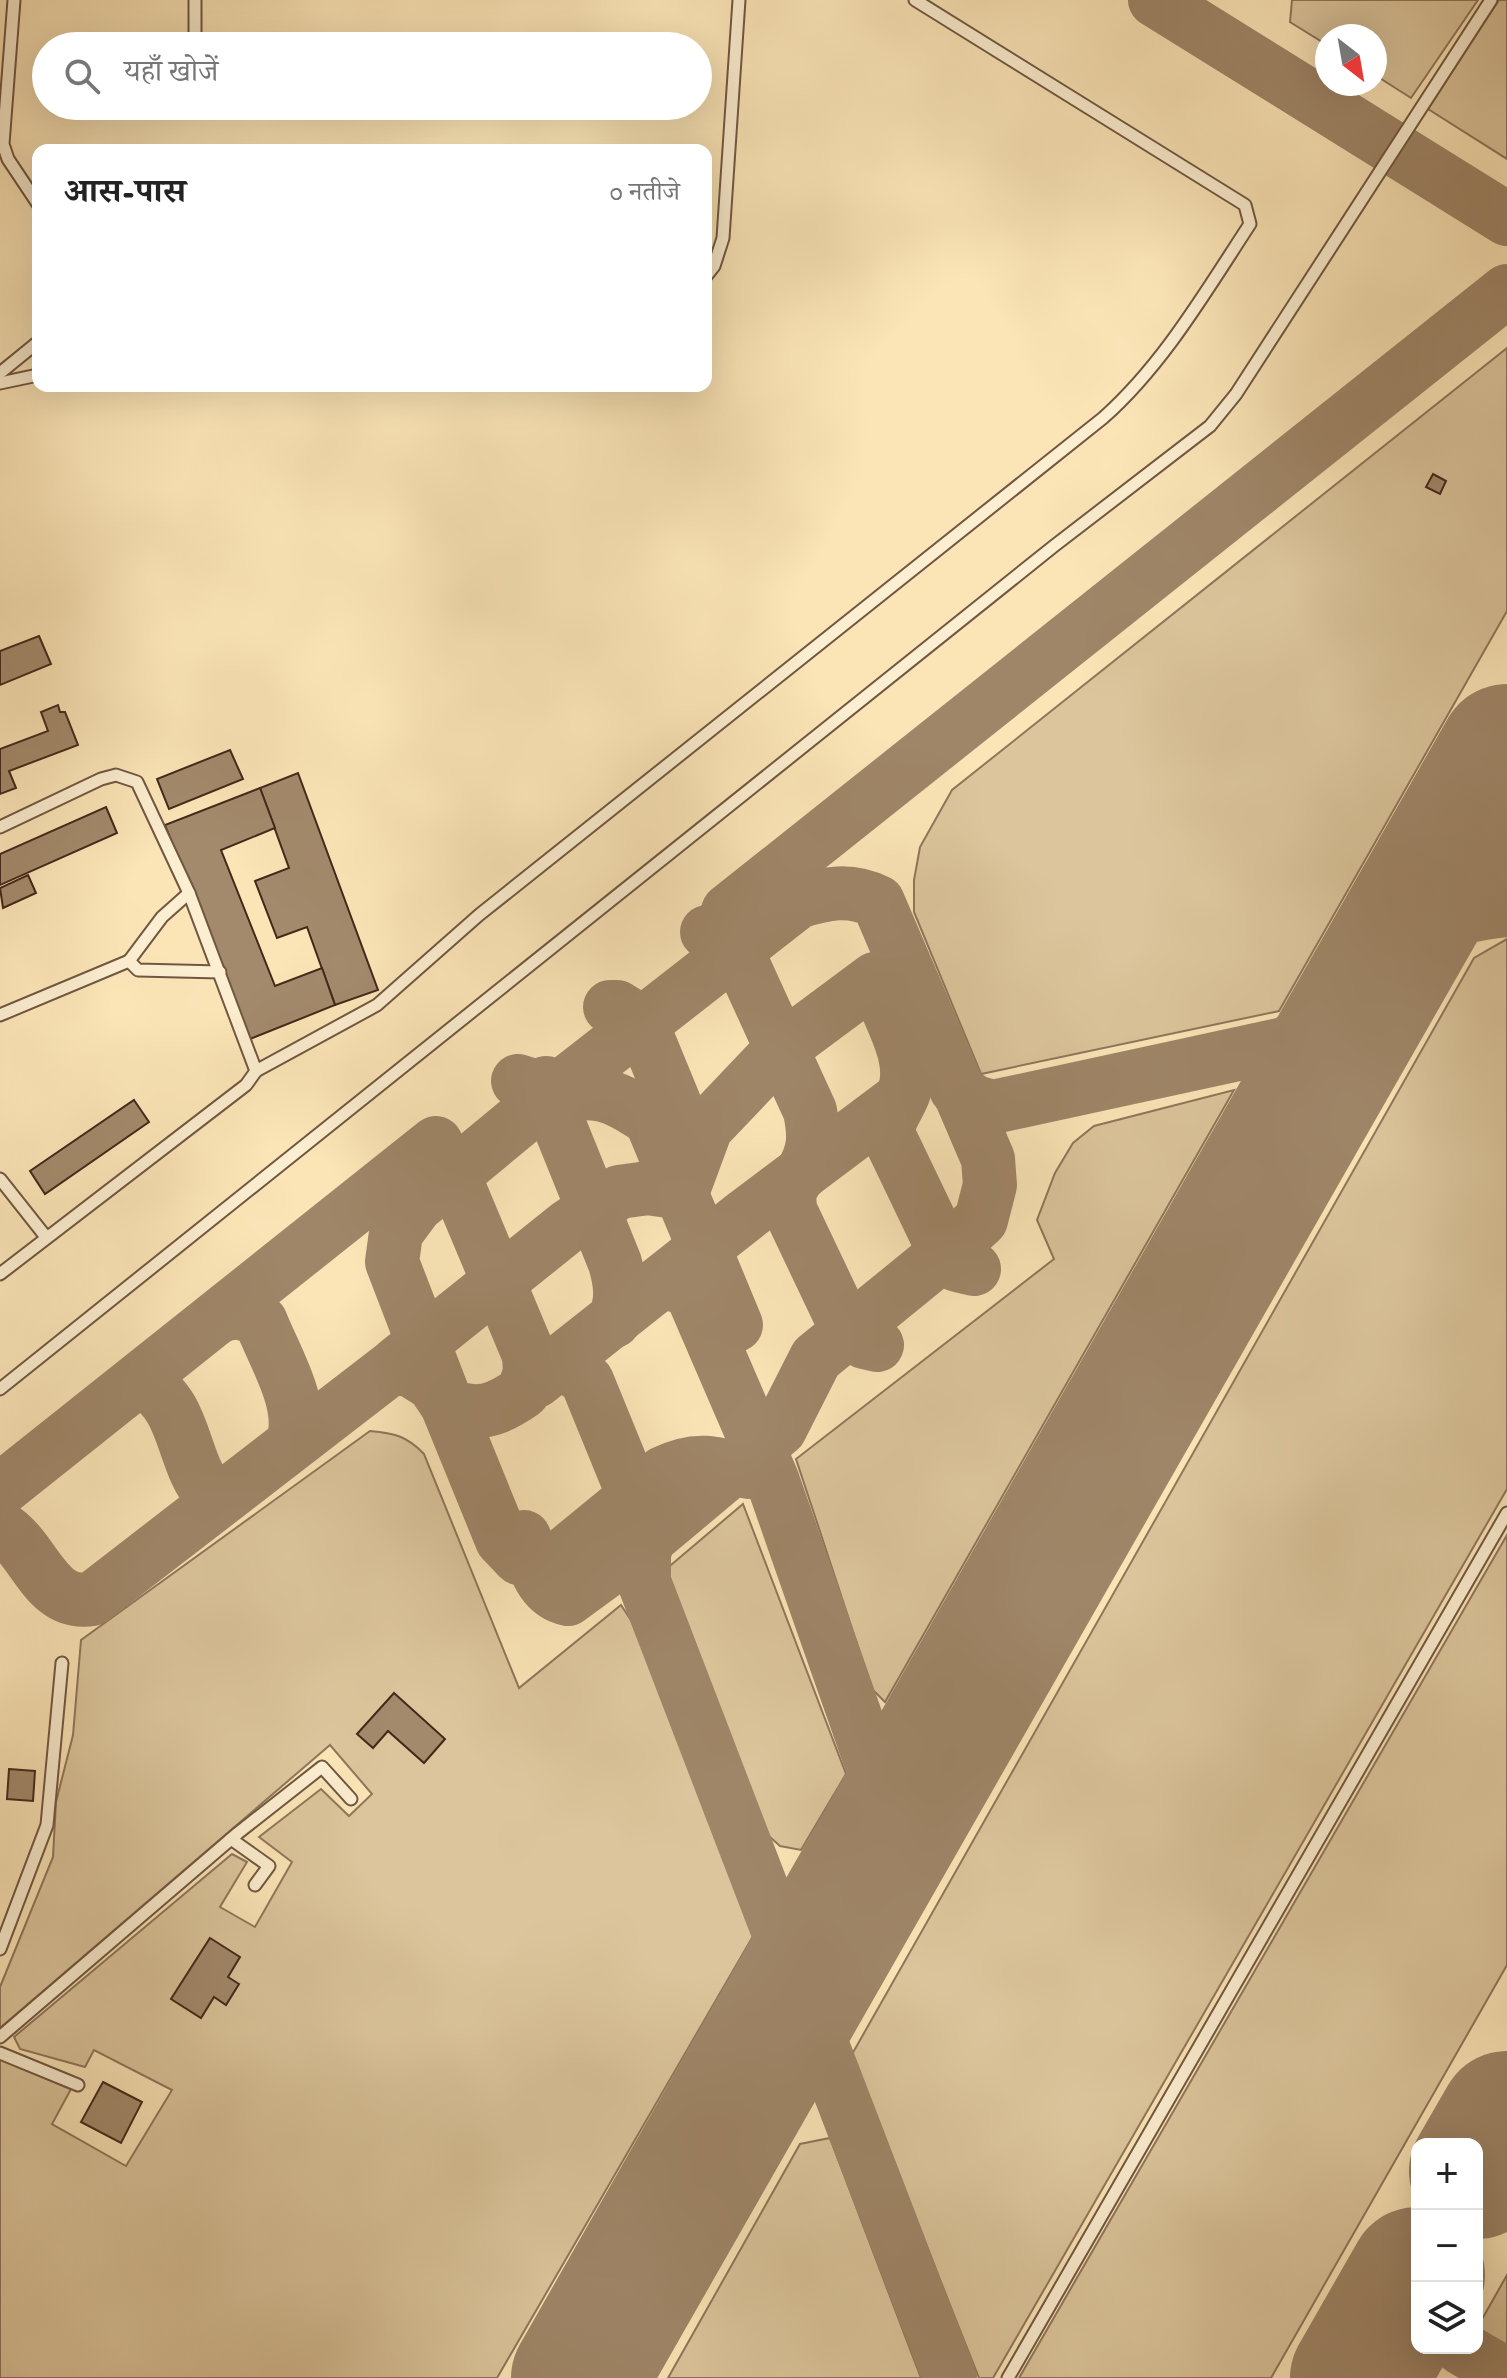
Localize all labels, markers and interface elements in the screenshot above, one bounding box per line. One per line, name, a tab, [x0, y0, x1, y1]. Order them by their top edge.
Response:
north arrow	[1315, 24, 1387, 96]
search box	[32, 32, 712, 120]
icon: search	[60, 54, 104, 98]
text: यहाँ खोजें	[124, 54, 218, 91]
text: आस-पास	[64, 171, 186, 213]
text: 0 नतीजे	[609, 176, 680, 209]
map controls	[1411, 2138, 1483, 2354]
button: +	[1411, 2138, 1483, 2210]
button: −	[1411, 2210, 1483, 2282]
button: layers	[1411, 2282, 1483, 2354]

